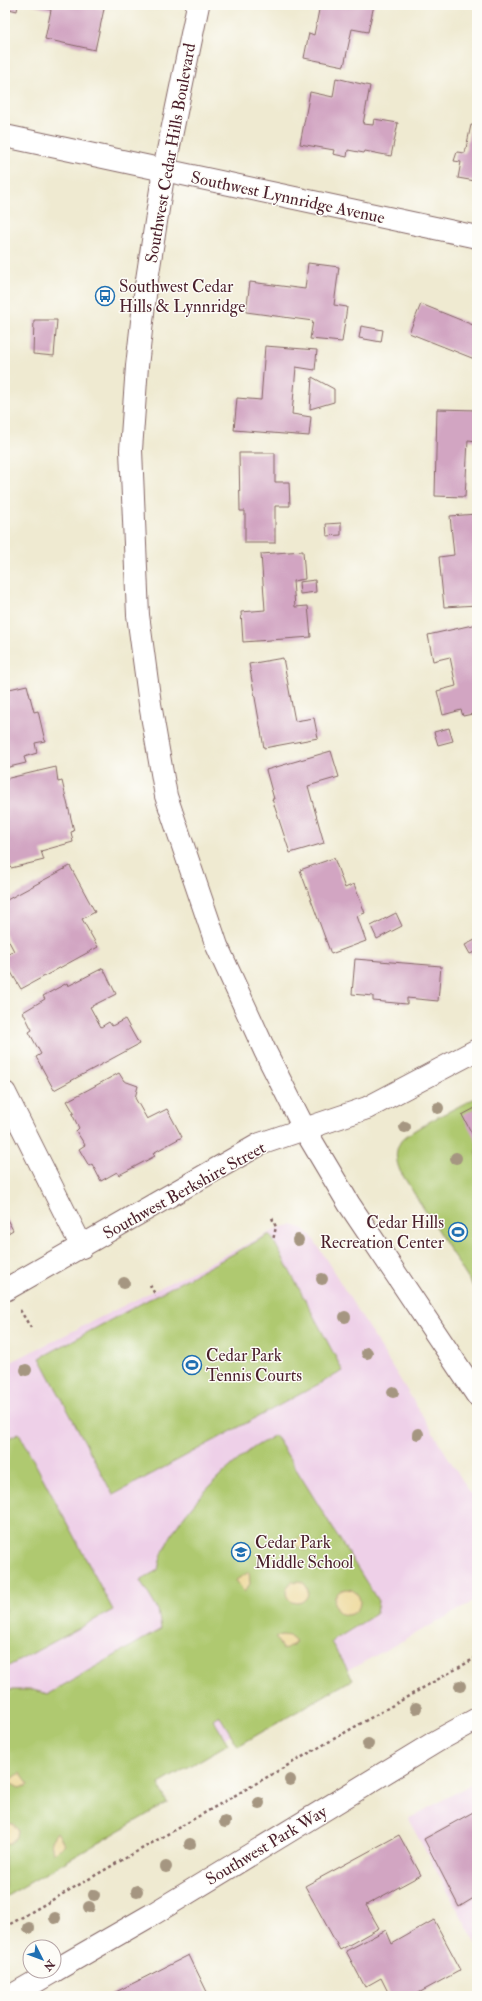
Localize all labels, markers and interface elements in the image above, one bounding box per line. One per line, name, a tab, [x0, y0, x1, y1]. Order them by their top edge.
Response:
street label: Southwest Cedar Hills Boulevard	[141, 41, 200, 265]
street label: Southwest Lynnridge Avenue	[189, 167, 387, 229]
place label: Southwest Cedar Hills & Lynnridge	[119, 276, 245, 318]
bus stop icon: Southwest Cedar Hills & Lynnridge	[94, 285, 116, 307]
street label: Southwest Berkshire Street	[99, 1137, 270, 1244]
place label: Cedar Hills Recreation Center	[320, 1212, 445, 1253]
sports icon: Cedar Hills Recreation Center	[447, 1221, 469, 1243]
place label: Cedar Park Tennis Courts	[206, 1345, 302, 1386]
sports icon: Cedar Park Tennis Courts	[181, 1354, 203, 1376]
place label: Cedar Park Middle School	[255, 1532, 354, 1573]
school or university icon: Cedar Park Middle School	[230, 1541, 252, 1563]
street label: Southwest Park Way	[202, 1801, 332, 1891]
north arrow	[22, 1939, 62, 1979]
text: N	[40, 1957, 58, 1974]

